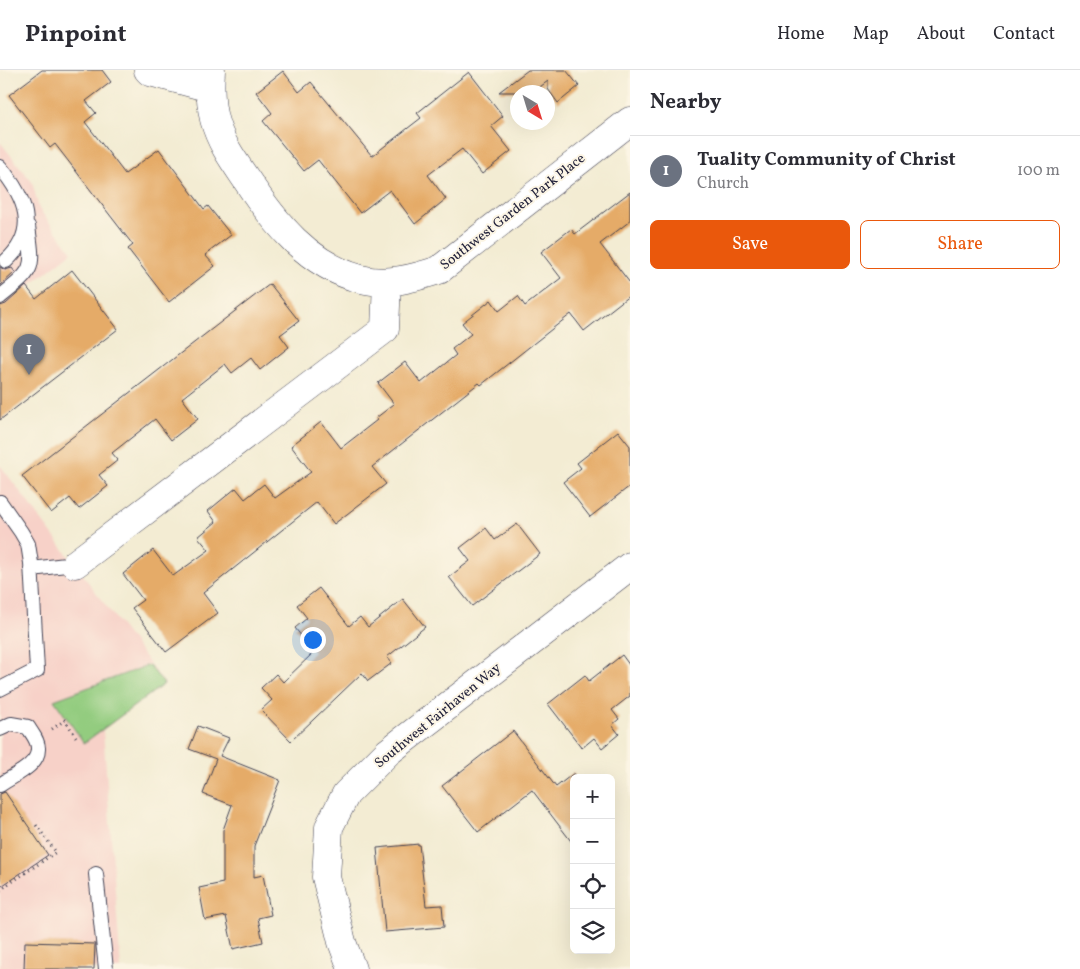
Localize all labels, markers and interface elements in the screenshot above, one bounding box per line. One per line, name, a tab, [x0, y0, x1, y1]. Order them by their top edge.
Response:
text: Pinpoint	[25, 18, 127, 52]
text: Home	[777, 22, 825, 47]
text: Map	[853, 22, 889, 47]
text: About	[917, 22, 965, 47]
text: Contact	[993, 22, 1055, 47]
north arrow	[510, 85, 555, 130]
text: Nearby	[650, 88, 721, 117]
text: Tuality Community of Christ	[697, 147, 956, 173]
street label: Southwest Garden Park Place	[437, 149, 590, 275]
text: 1	[663, 160, 669, 182]
text: 100 m	[1017, 160, 1060, 182]
text: Church	[697, 173, 749, 195]
button: Save	[650, 220, 850, 269]
button: Share	[860, 220, 1060, 269]
pin: 1	[13, 334, 45, 375]
your location	[300, 627, 326, 653]
street label: Southwest Fairhaven Way	[371, 659, 506, 773]
map controls	[570, 774, 615, 954]
button: +	[570, 774, 615, 819]
button: −	[570, 819, 615, 864]
button: locate	[570, 864, 615, 909]
button: layers	[570, 909, 615, 954]

